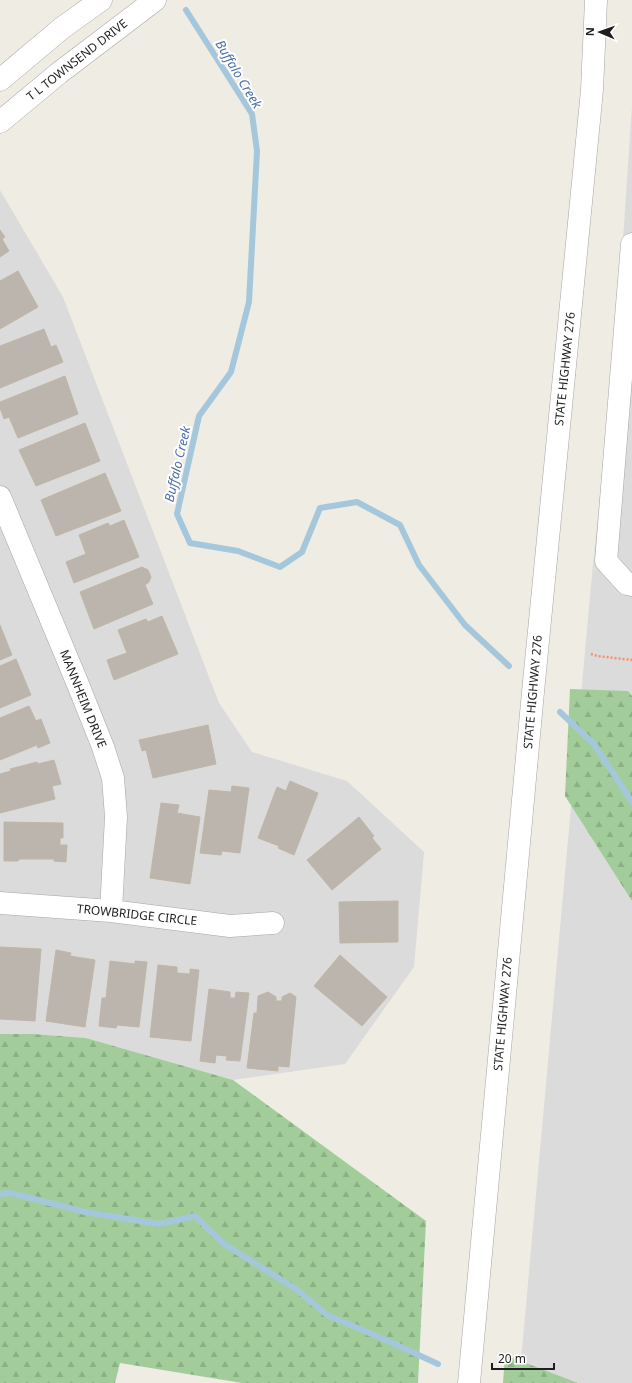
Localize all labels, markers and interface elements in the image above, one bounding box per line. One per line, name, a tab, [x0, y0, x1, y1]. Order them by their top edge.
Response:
north arrow	[580, 12, 620, 52]
street label: T L TOWNSEND DRIVE	[23, 15, 131, 104]
text: N	[582, 27, 597, 36]
water label: Buffalo Creek	[211, 36, 267, 112]
street label: STATE HIGHWAY 276	[550, 311, 579, 427]
water label: Buffalo Creek	[160, 424, 195, 504]
street label: STATE HIGHWAY 276	[519, 634, 546, 750]
street label: MANNHEIM DRIVE	[56, 647, 111, 750]
street label: TROWBRIDGE CIRCLE	[76, 900, 198, 929]
street label: STATE HIGHWAY 276	[489, 956, 516, 1072]
scale bar	[492, 1345, 554, 1371]
text: 20 m	[498, 1350, 526, 1367]

